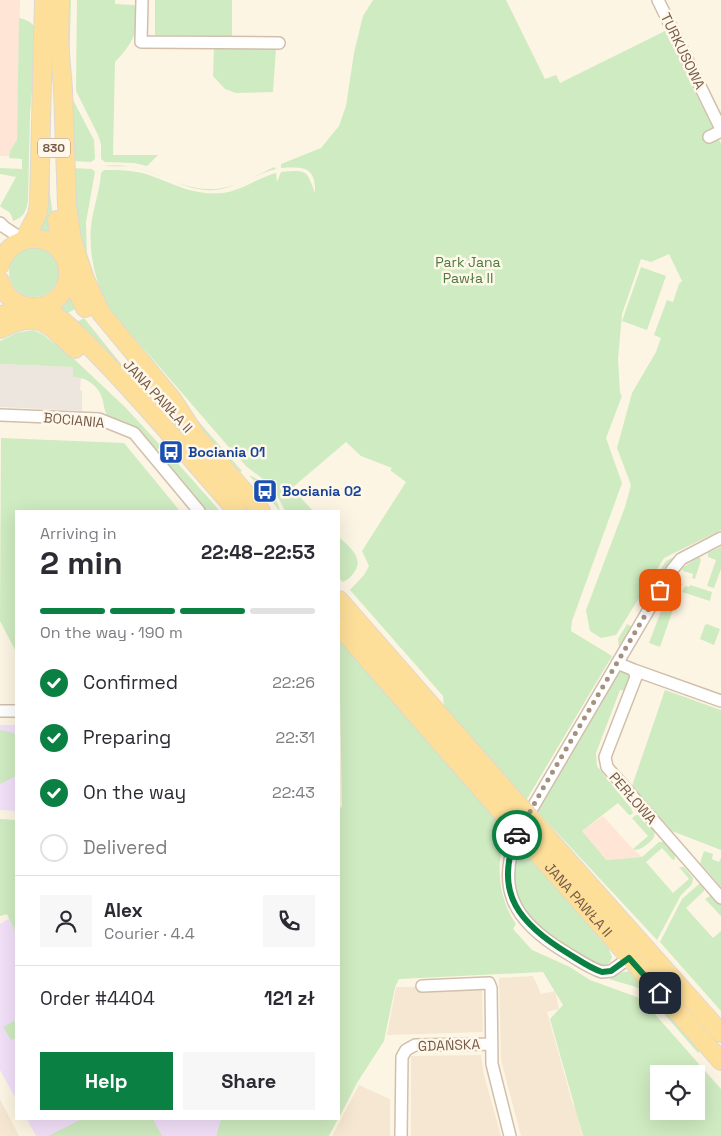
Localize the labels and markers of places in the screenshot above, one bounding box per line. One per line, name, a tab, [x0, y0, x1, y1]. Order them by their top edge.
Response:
bus stop icon: Bociania 01	[158, 439, 184, 465]
place label: Bociania 01	[188, 443, 265, 461]
bus stop icon: Bociania 02	[252, 478, 278, 504]
place label: Bociania 02	[282, 482, 361, 500]
pin	[639, 569, 681, 611]
pin	[639, 972, 681, 1014]

